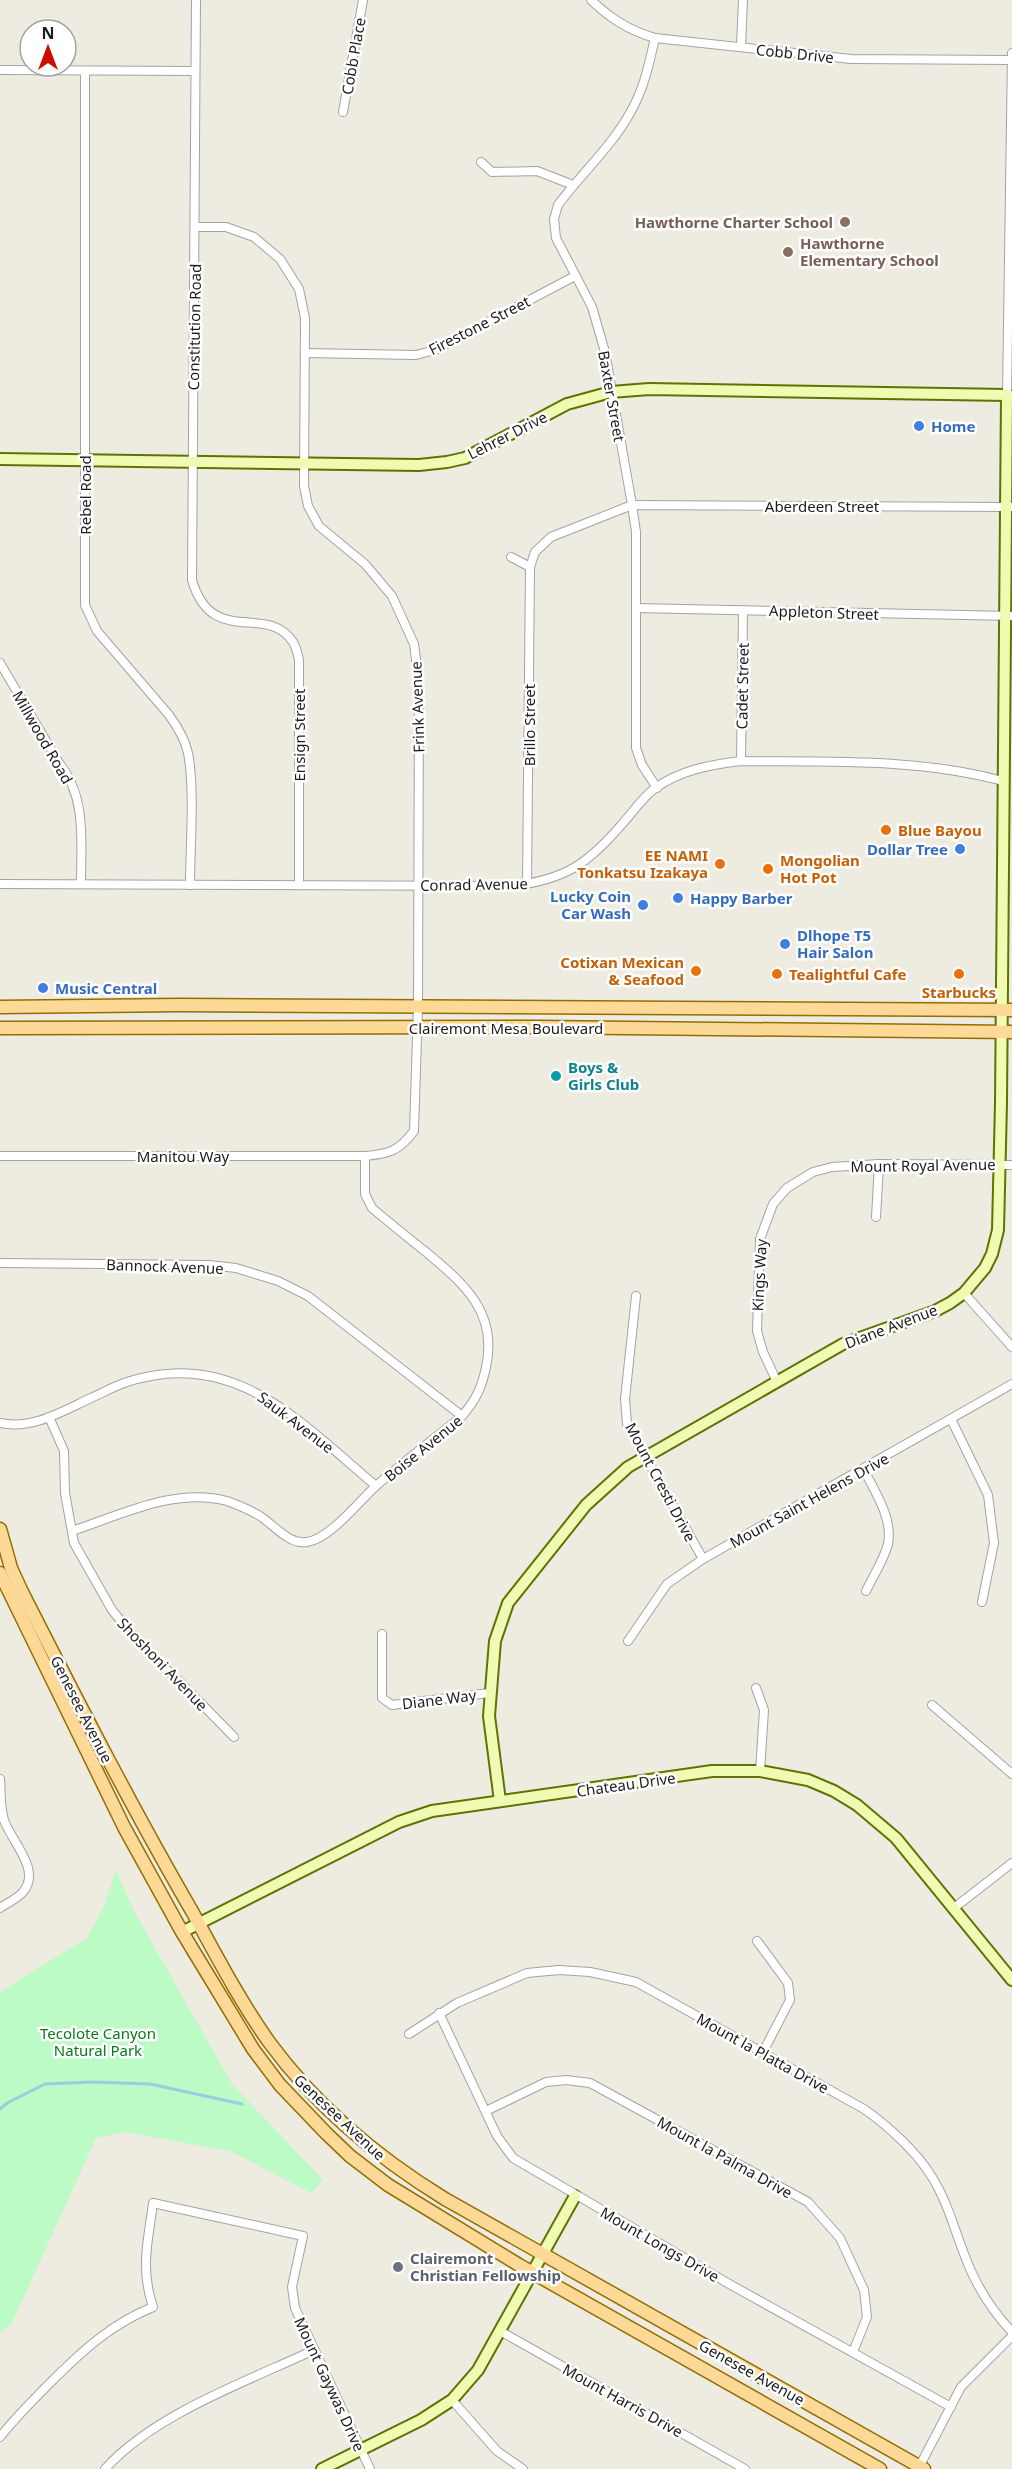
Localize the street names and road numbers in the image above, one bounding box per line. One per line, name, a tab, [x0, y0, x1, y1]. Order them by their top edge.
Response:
street label: Cobb Place	[336, 16, 370, 96]
street label: Cobb Drive	[755, 39, 835, 67]
street label: Constitution Road	[183, 264, 205, 390]
street label: Firestone Street	[425, 291, 534, 359]
street label: Baxter Street	[594, 349, 630, 444]
street label: Lehrer Drive	[464, 406, 550, 464]
street label: Rebel Road	[75, 455, 95, 535]
street label: Aberdeen Street	[765, 496, 880, 516]
street label: Appleton Street	[769, 600, 880, 624]
street label: Cadet Street	[731, 642, 753, 730]
street label: Frink Avenue	[405, 661, 429, 753]
street label: Brillo Street	[519, 683, 539, 766]
street label: Millwood Road	[8, 687, 78, 787]
street label: Ensign Street	[289, 688, 309, 781]
street label: Conrad Avenue	[420, 873, 528, 895]
street label: Clairemont Mesa Boulevard	[409, 1018, 603, 1038]
street label: Manitou Way	[137, 1146, 230, 1166]
street label: Mount Royal Avenue	[850, 1154, 996, 1176]
street label: Kings Way	[747, 1238, 771, 1312]
street label: Bannock Avenue	[106, 1254, 224, 1278]
street label: Diane Avenue	[842, 1299, 940, 1353]
street label: Sauk Avenue	[254, 1387, 338, 1457]
street label: Boise Avenue	[380, 1410, 466, 1486]
street label: Mount Cresti Drive	[621, 1419, 701, 1545]
street label: Mount Saint Helens Drive	[726, 1448, 892, 1552]
street label: Shoshoni Avenue	[113, 1613, 213, 1715]
street label: Genesee Avenue	[46, 1652, 118, 1766]
street label: Diane Way	[401, 1684, 478, 1713]
street label: Chateau Drive	[575, 1767, 677, 1801]
street label: Mount la Platta Drive	[693, 2008, 833, 2098]
street label: Genesee Avenue	[290, 2070, 390, 2164]
street label: Mount la Palma Drive	[654, 2112, 796, 2202]
street label: Mount Longs Drive	[597, 2202, 723, 2286]
street label: Mount Gaywas Drive	[290, 2314, 370, 2454]
street label: Genesee Avenue	[696, 2335, 808, 2409]
street label: Mount Harris Drive	[559, 2359, 687, 2441]

